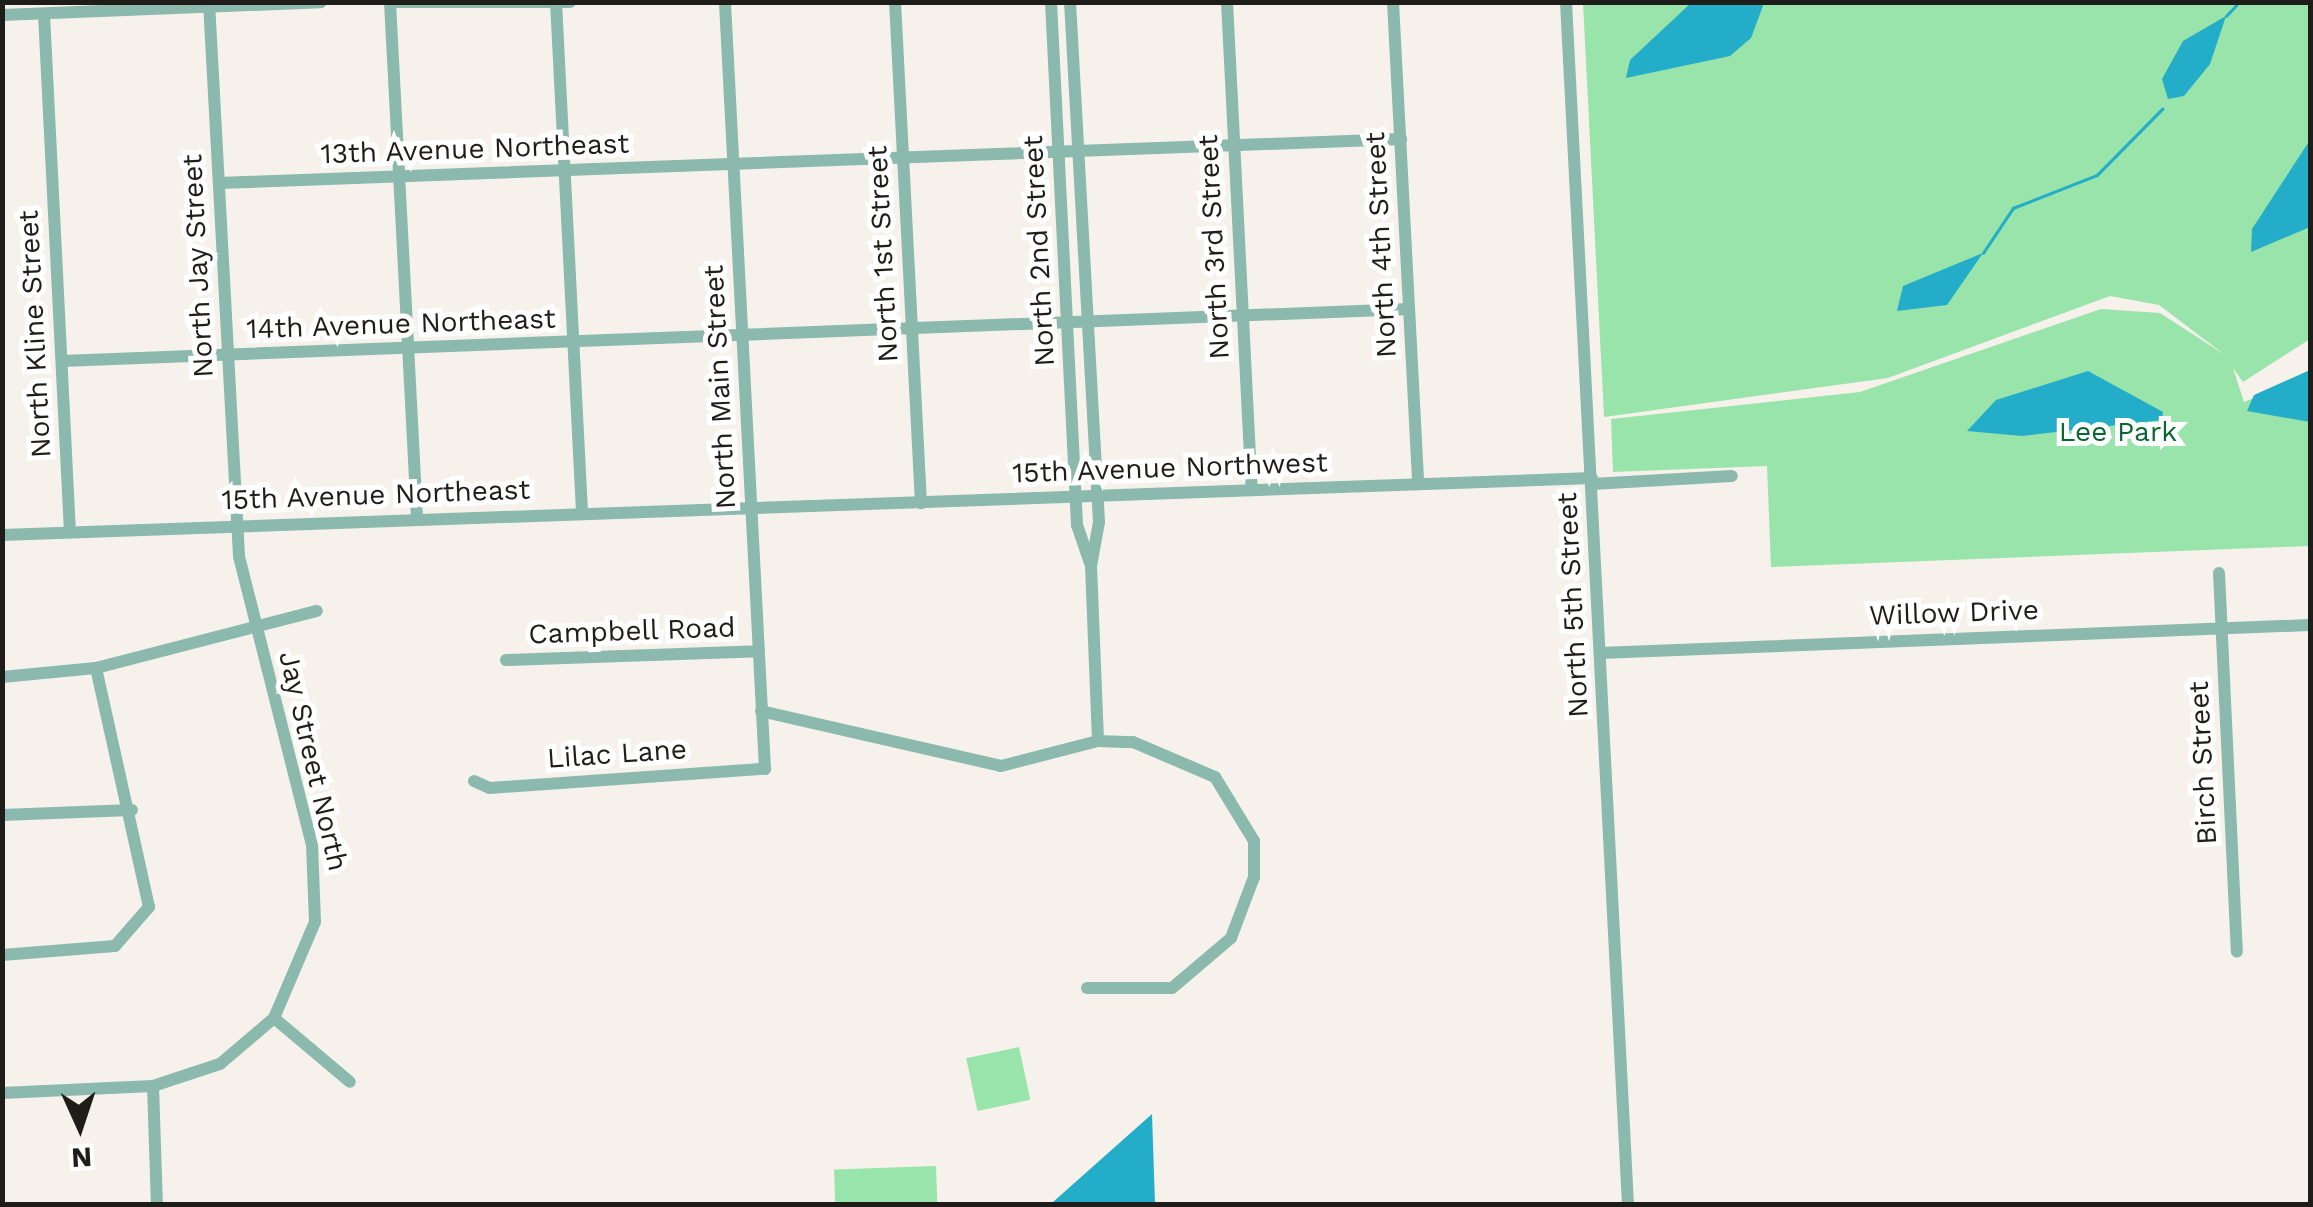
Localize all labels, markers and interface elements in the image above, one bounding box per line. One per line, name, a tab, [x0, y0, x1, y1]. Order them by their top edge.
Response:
street label: 13th Avenue Northeast	[320, 127, 630, 171]
street label: North 4th Street	[1358, 131, 1404, 359]
street label: North 3rd Street	[1191, 134, 1237, 360]
street label: North 2nd Street	[1016, 135, 1062, 367]
street label: North 1st Street	[861, 144, 905, 364]
street label: North Jay Street	[175, 153, 221, 379]
street label: North Kline Street	[12, 209, 58, 459]
street label: North Main Street	[697, 264, 743, 510]
street label: 14th Avenue Northeast	[245, 302, 557, 346]
park label: Lee Park	[2059, 415, 2177, 449]
street label: 15th Avenue Northwest	[1011, 446, 1329, 490]
street label: 15th Avenue Northeast	[221, 473, 531, 517]
street label: North 5th Street	[1550, 492, 1596, 718]
street label: Willow Drive	[1868, 593, 2040, 633]
street label: Campbell Road	[527, 611, 737, 651]
street label: Jay Street North	[271, 648, 355, 874]
street label: Birch Street	[2182, 680, 2224, 846]
street label: Lilac Lane	[546, 732, 688, 776]
north arrow	[30, 1077, 130, 1177]
text: N	[70, 1140, 93, 1174]

